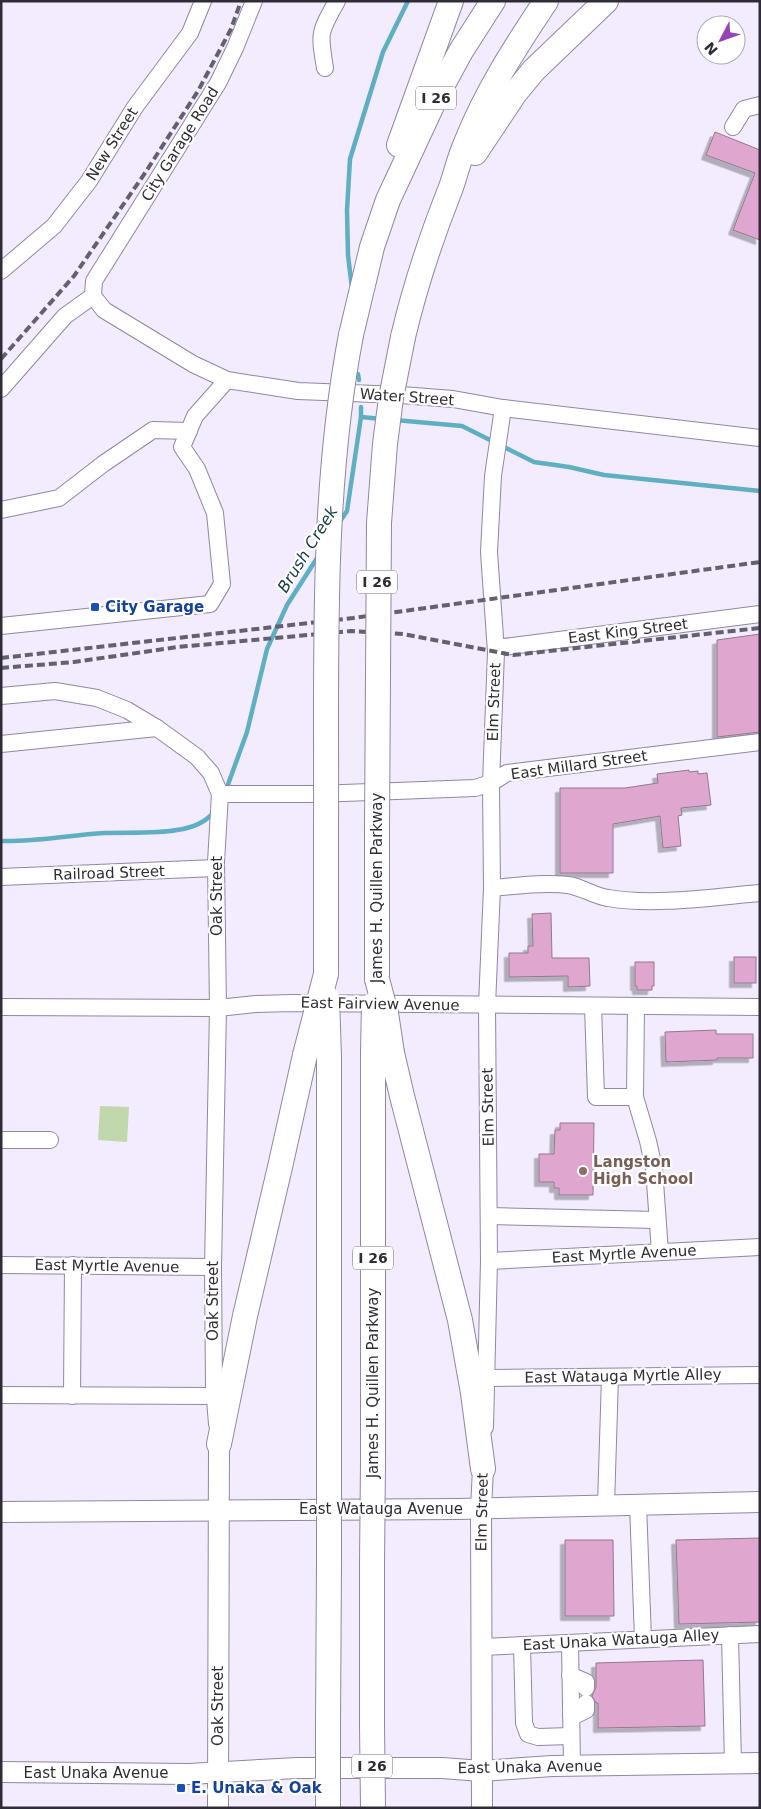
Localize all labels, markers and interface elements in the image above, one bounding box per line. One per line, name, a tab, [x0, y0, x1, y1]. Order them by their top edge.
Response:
north arrow	[696, 15, 746, 65]
text: N	[701, 39, 721, 58]
street label: City Garage Road	[138, 83, 222, 205]
road number: I 26	[416, 86, 456, 110]
street label: New Street	[82, 104, 142, 184]
street label: Water Street	[359, 385, 455, 409]
water label: Brush Creek	[273, 502, 342, 596]
road number: I 26	[357, 570, 397, 594]
place label: City Garage	[105, 598, 204, 616]
marker: City Garage	[89, 601, 101, 613]
street label: East King Street	[567, 615, 689, 647]
street label: Elm Street	[484, 662, 504, 742]
street label: East Millard Street	[510, 747, 648, 783]
street label: James H. Quillen Parkway	[368, 793, 386, 984]
street label: Oak Street	[208, 856, 226, 936]
street label: Railroad Street	[53, 862, 165, 884]
street label: East Fairview Avenue	[300, 994, 460, 1014]
street label: Elm Street	[478, 1067, 498, 1146]
place label: Langston High School	[593, 1153, 693, 1188]
marker: Langston High School	[577, 1165, 589, 1177]
street label: East Myrtle Avenue	[551, 1241, 697, 1267]
road number: I 26	[353, 1246, 393, 1270]
street label: East Myrtle Avenue	[34, 1256, 180, 1276]
street label: Oak Street	[204, 1261, 222, 1341]
street label: James H. Quillen Parkway	[364, 1288, 382, 1479]
street label: East Watauga Myrtle Alley	[524, 1365, 722, 1387]
street label: Elm Street	[472, 1472, 492, 1551]
street label: East Watauga Avenue	[299, 1500, 463, 1518]
street label: East Unaka Watauga Alley	[522, 1626, 720, 1654]
street label: Oak Street	[209, 1666, 227, 1746]
road number: I 26	[352, 1754, 392, 1778]
street label: East Unaka Avenue	[457, 1757, 603, 1777]
street label: East Unaka Avenue	[24, 1764, 168, 1782]
place label: E. Unaka & Oak	[191, 1779, 323, 1797]
marker: E. Unaka & Oak	[175, 1782, 187, 1794]

